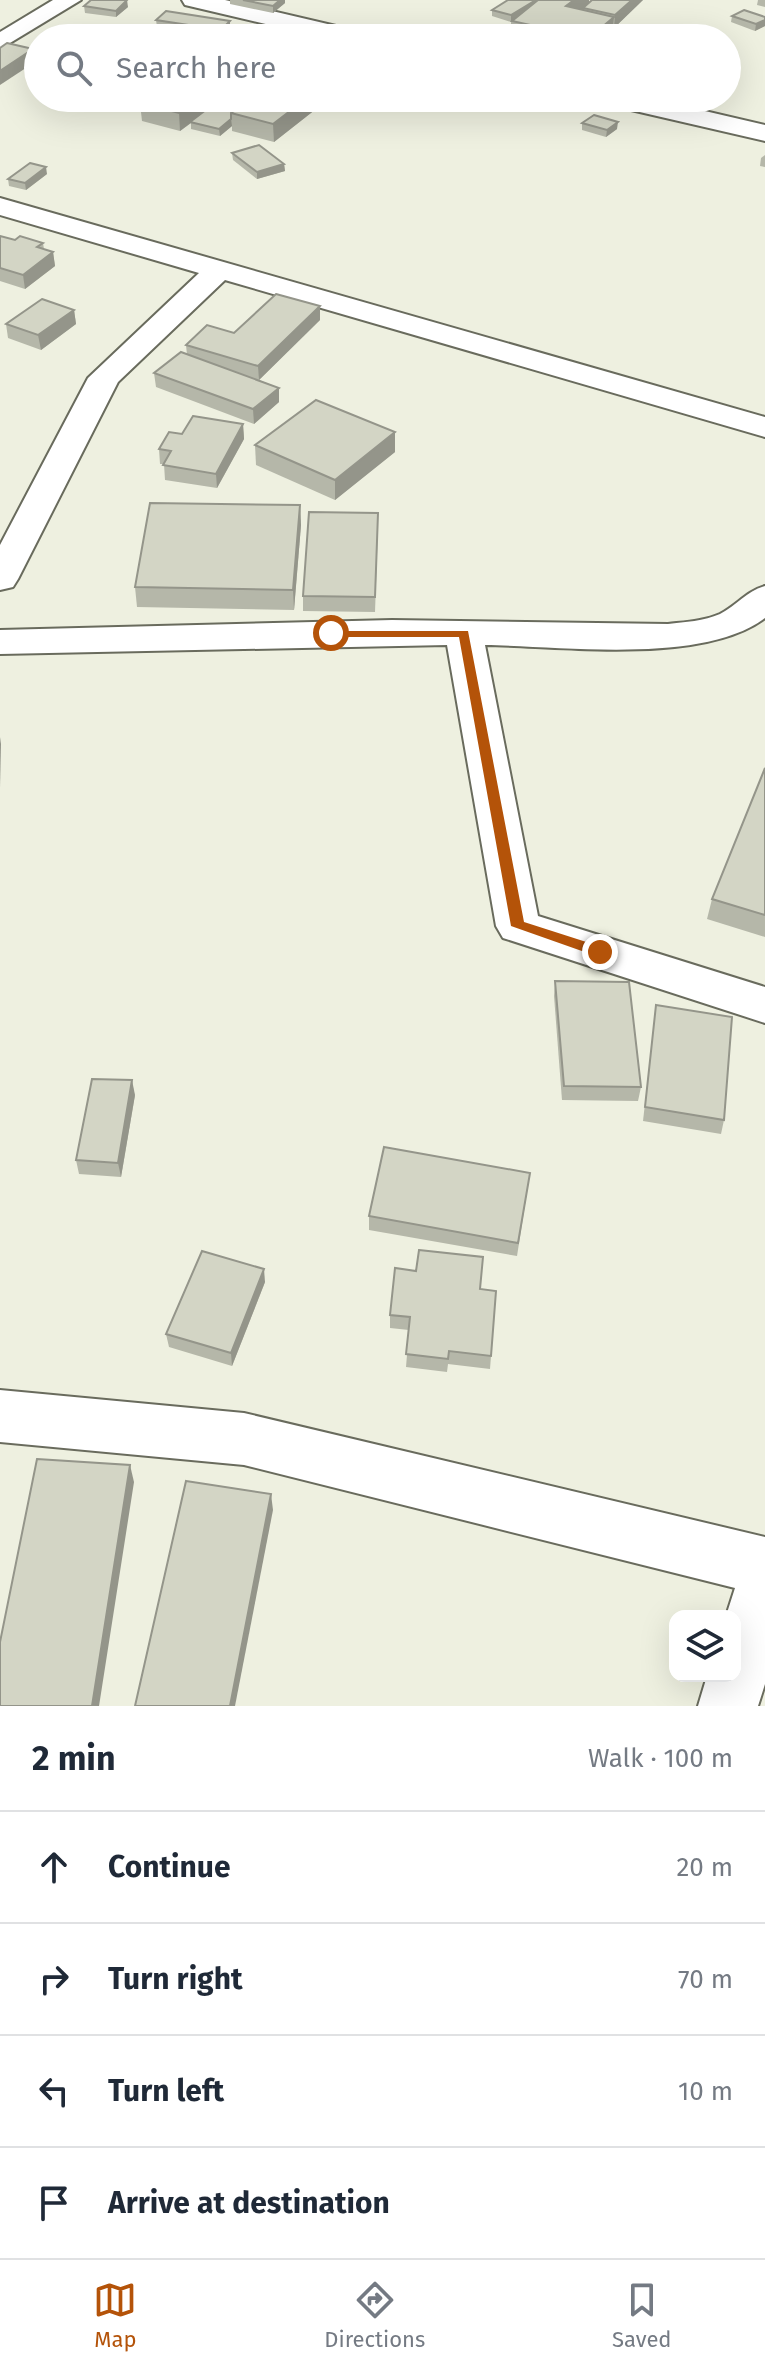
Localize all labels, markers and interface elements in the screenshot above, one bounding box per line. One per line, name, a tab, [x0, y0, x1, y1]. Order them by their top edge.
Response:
search box	[24, 24, 741, 112]
icon: search	[52, 46, 96, 90]
text: Search here	[116, 50, 276, 86]
route start	[313, 615, 349, 651]
route end	[582, 934, 618, 970]
map controls	[669, 1610, 741, 1682]
button: layers	[669, 1610, 741, 1682]
text: 2 min	[32, 1738, 116, 1779]
text: Walk · 100 m	[588, 1743, 733, 1774]
icon: ahead	[32, 1845, 76, 1889]
text: Continue	[108, 1849, 231, 1885]
text: 20 m	[676, 1852, 733, 1883]
icon: right	[32, 1957, 76, 2001]
text: Turn right	[108, 1961, 243, 1997]
text: 70 m	[678, 1964, 733, 1995]
icon: left	[32, 2069, 76, 2113]
text: Turn left	[108, 2073, 224, 2109]
text: 10 m	[678, 2076, 733, 2107]
icon: arrive	[32, 2181, 76, 2225]
text: Arrive at destination	[108, 2185, 390, 2221]
tab: Map	[93, 2278, 137, 2353]
tab: Directions	[324, 2278, 425, 2353]
tab: Saved	[612, 2278, 672, 2353]

